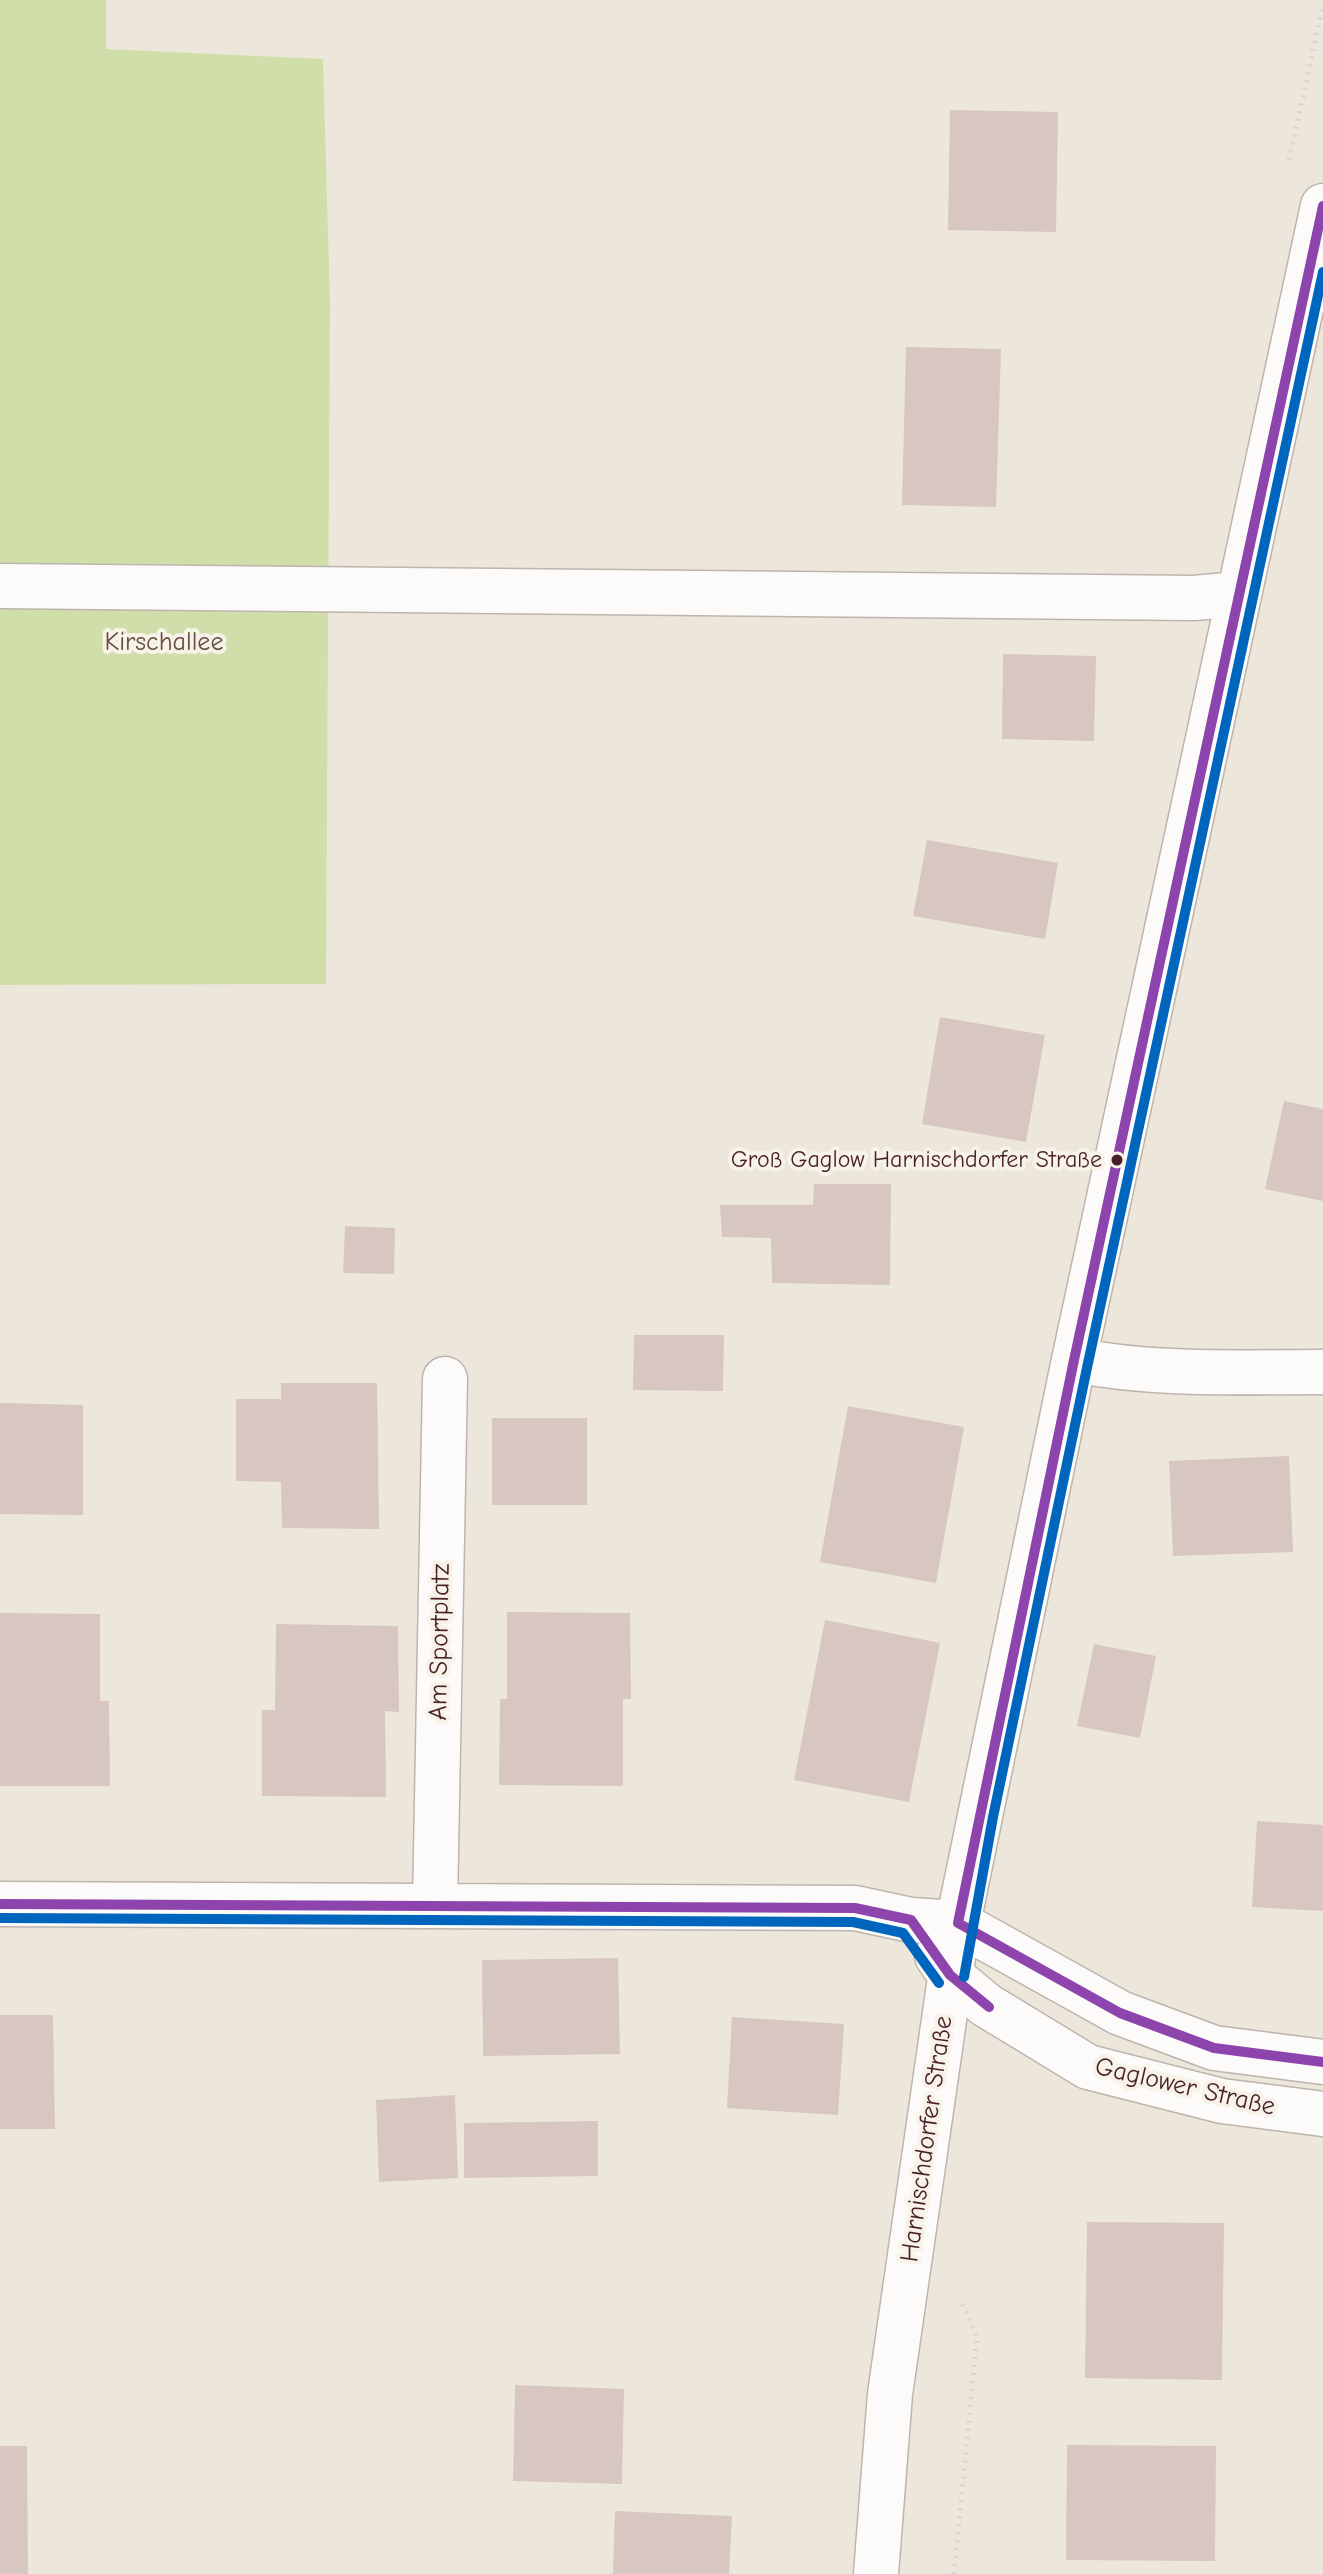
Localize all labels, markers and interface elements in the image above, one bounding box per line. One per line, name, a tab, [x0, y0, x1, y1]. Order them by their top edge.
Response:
park label: Kirschallee	[105, 627, 223, 659]
place label: Groß Gaglow Harnischdorfer Straße	[731, 1146, 1102, 1174]
marker: Groß Gaglow Harnischdorfer Straße	[1109, 1152, 1125, 1168]
street label: Am Sportplatz	[423, 1563, 457, 1721]
street label: Harnischdorfer Straße	[894, 2014, 960, 2264]
street label: Gaglower Straße	[1092, 2051, 1278, 2123]

